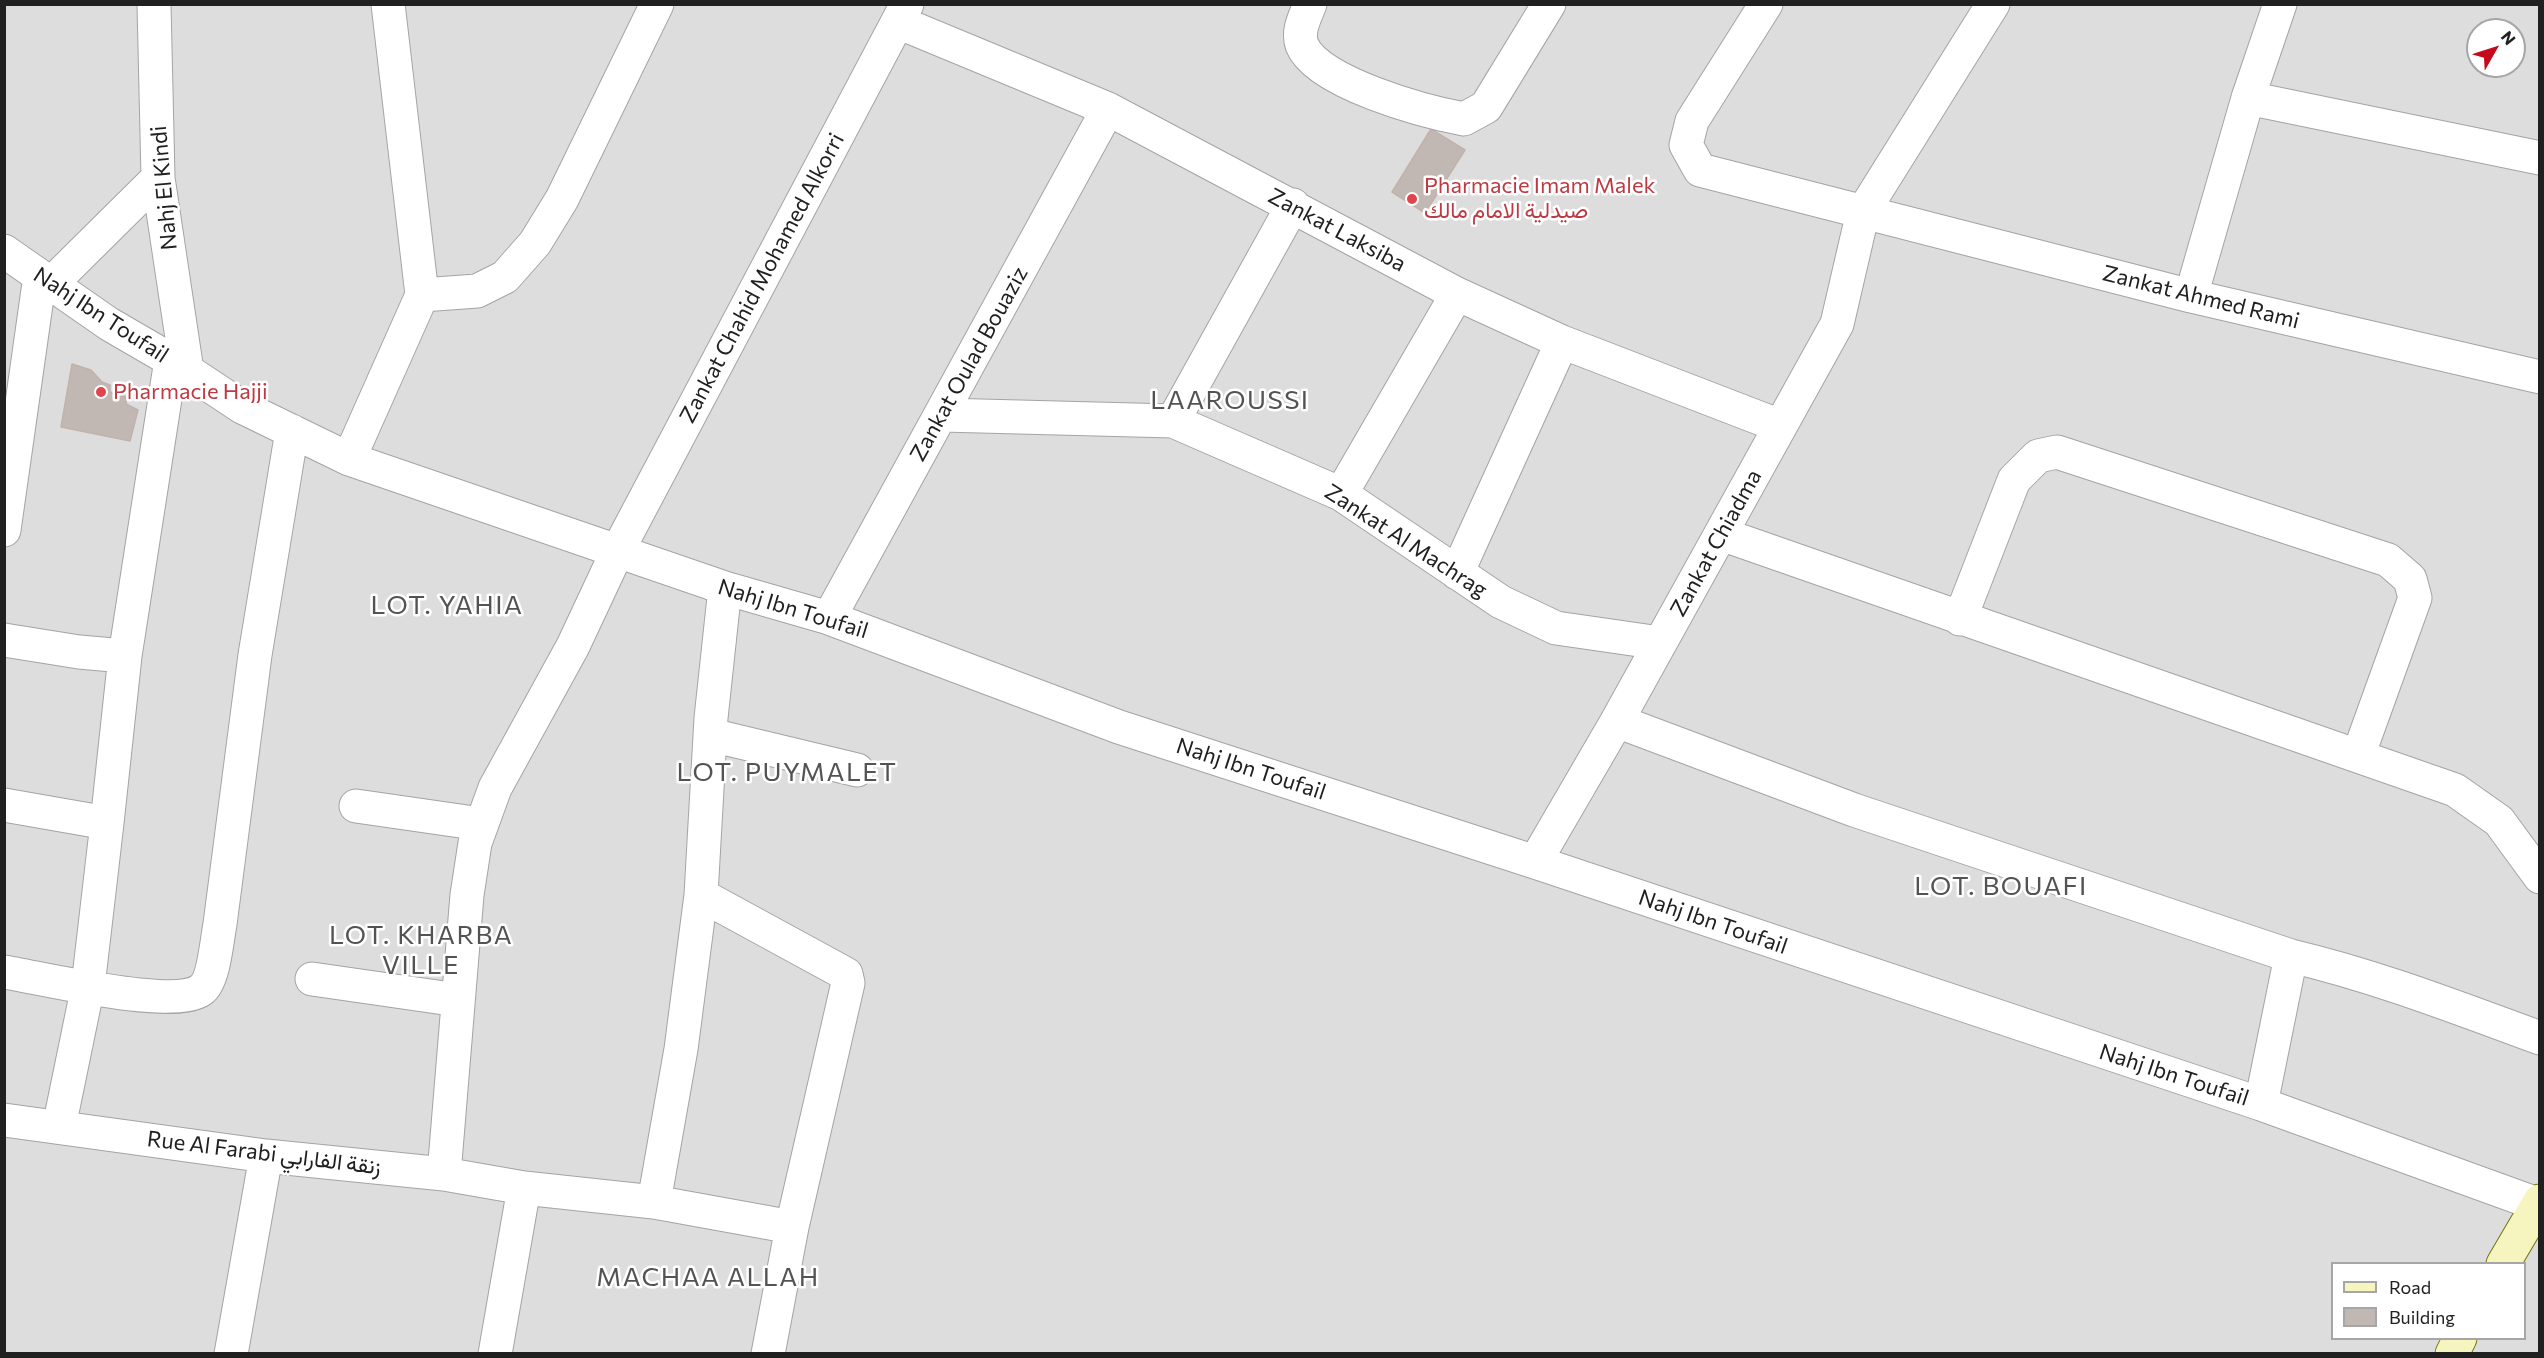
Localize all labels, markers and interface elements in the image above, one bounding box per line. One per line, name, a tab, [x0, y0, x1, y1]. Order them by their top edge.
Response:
north arrow	[2466, 18, 2526, 78]
text: N	[2498, 27, 2520, 48]
street label: Nahj El Kindi	[145, 125, 183, 251]
street label: Zankat Chahid Mohamed Alkorri	[674, 129, 850, 427]
place label: Pharmacie Imam Malek صيدلية الامام مالك	[1424, 173, 1655, 224]
street label: Zankat Laksiba	[1264, 183, 1410, 277]
marker: Pharmacie Imam Malek صيدلية الامام مالك	[1405, 192, 1419, 206]
street label: Zankat Ahmed Rami	[2100, 260, 2302, 334]
street label: Nahj Ibn Toufail	[29, 262, 173, 368]
street label: Zankat Oulad Bouaziz	[904, 262, 1034, 466]
place label: Pharmacie Hajji	[113, 379, 268, 405]
district label: LAAROUSSI	[1150, 384, 1310, 416]
marker: Pharmacie Hajji	[94, 385, 108, 399]
street label: Zankat Chiadma	[1665, 465, 1767, 621]
street label: Zankat Al Machrag	[1320, 479, 1492, 603]
street label: Nahj Ibn Toufail	[715, 574, 871, 644]
district label: LOT. YAHIA	[371, 589, 523, 621]
street label: Nahj Ibn Toufail	[1173, 732, 1329, 806]
district label: LOT. PUYMALET	[677, 756, 897, 788]
district label: LOT. BOUAFI	[1914, 870, 2088, 902]
street label: Nahj Ibn Toufail	[1635, 884, 1791, 960]
district label: LOT. KHARBA VILLE	[329, 919, 513, 981]
street label: Nahj Ibn Toufail	[2096, 1038, 2252, 1112]
street label: Rue Al Farabi زنقة الفارابي	[146, 1126, 382, 1180]
district label: MACHAA ALLAH	[596, 1261, 820, 1293]
legend	[2331, 1262, 2526, 1340]
text: Road	[2389, 1276, 2431, 1298]
text: Building	[2389, 1306, 2455, 1328]

